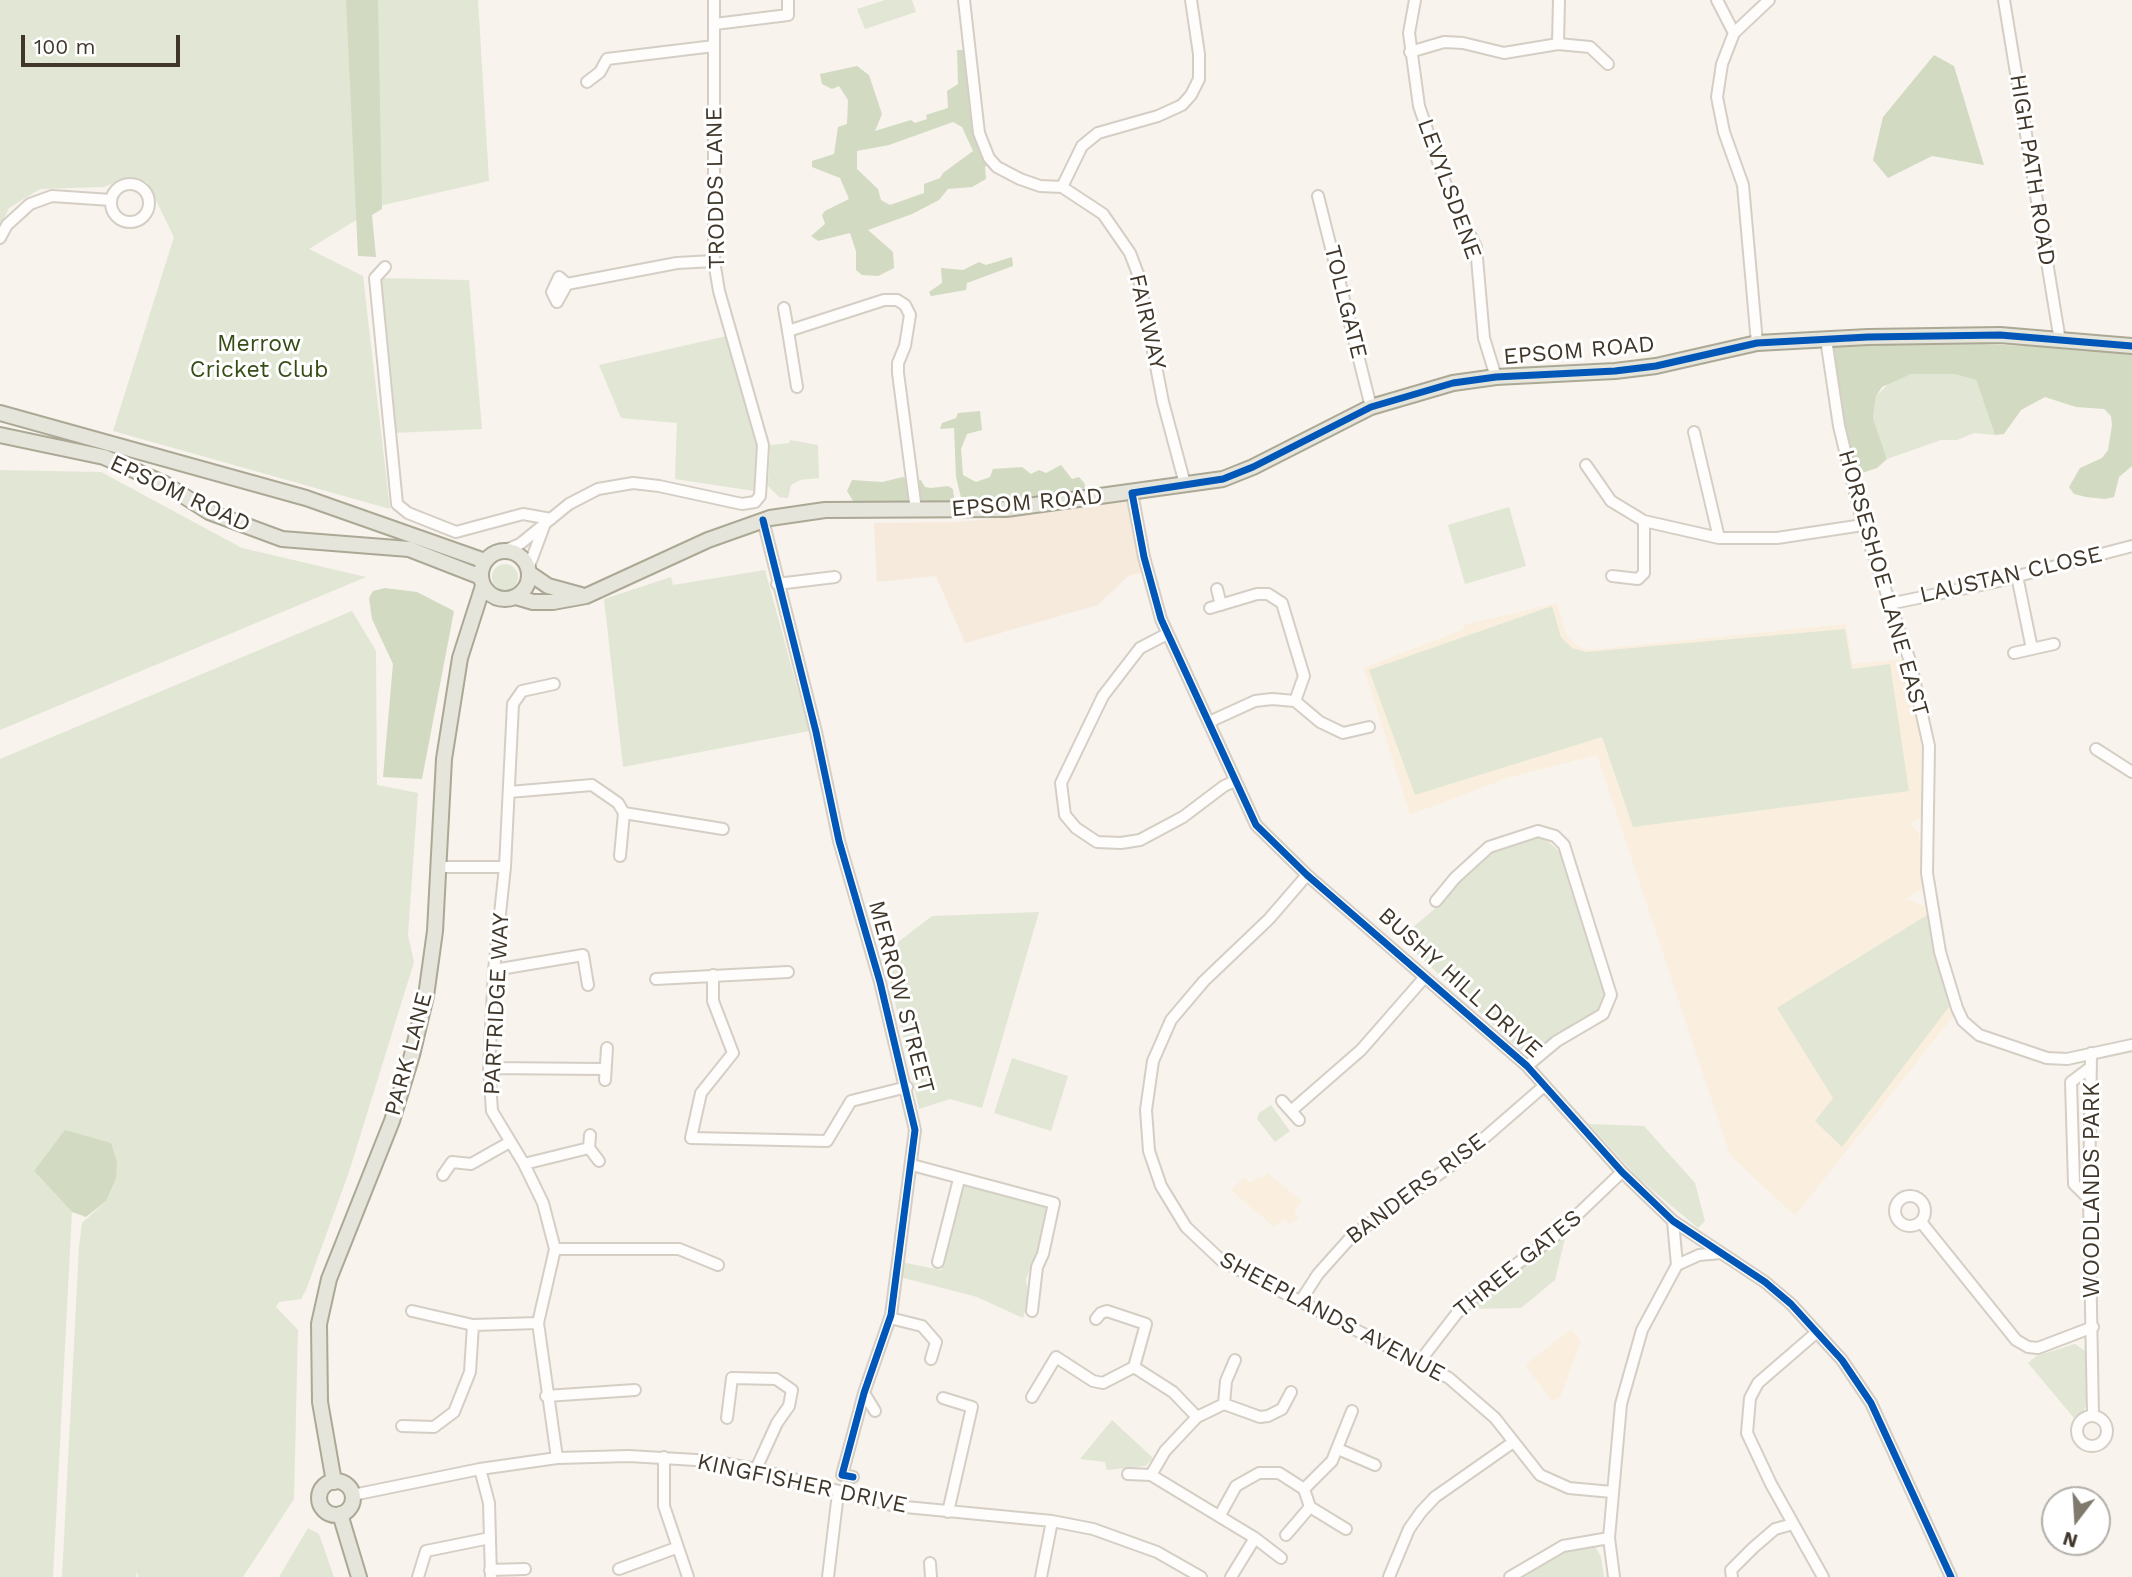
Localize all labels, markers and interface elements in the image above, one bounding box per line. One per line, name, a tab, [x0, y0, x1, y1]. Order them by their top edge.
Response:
scale bar	[24, 21, 184, 65]
text: 100 m	[34, 34, 96, 59]
street label: HIGH PATH ROAD	[2003, 72, 2061, 268]
street label: TRODDS LANE	[701, 107, 731, 269]
street label: LEVYLSDENE	[1411, 115, 1487, 263]
street label: TOLLGATE	[1318, 242, 1372, 362]
street label: FAIRWAY	[1123, 271, 1171, 373]
park label: Merrow Cricket Club	[190, 330, 328, 384]
street label: EPSOM ROAD	[1502, 331, 1656, 371]
street label: HORSESHOE LANE EAST	[1832, 446, 1934, 720]
street label: EPSOM ROAD	[105, 449, 255, 539]
street label: EPSOM ROAD	[950, 483, 1104, 523]
street label: LAUSTAN CLOSE	[1917, 541, 2105, 609]
street label: MERROW STREET	[862, 898, 940, 1096]
street label: BUSHY HILL DRIVE	[1372, 902, 1548, 1064]
street label: PARTRIDGE WAY	[478, 912, 516, 1096]
street label: PARK LANE	[379, 989, 439, 1119]
street label: WOODLANDS PARK	[2078, 1082, 2106, 1298]
street label: BANDERS RISE	[1341, 1128, 1491, 1250]
street label: THREE GATES	[1449, 1204, 1587, 1324]
street label: SHEEPLANDS AVENUE	[1215, 1246, 1449, 1388]
street label: KINGFISHER DRIVE	[694, 1448, 910, 1520]
north arrow	[2041, 1486, 2111, 1556]
text: N	[2060, 1527, 2080, 1553]

